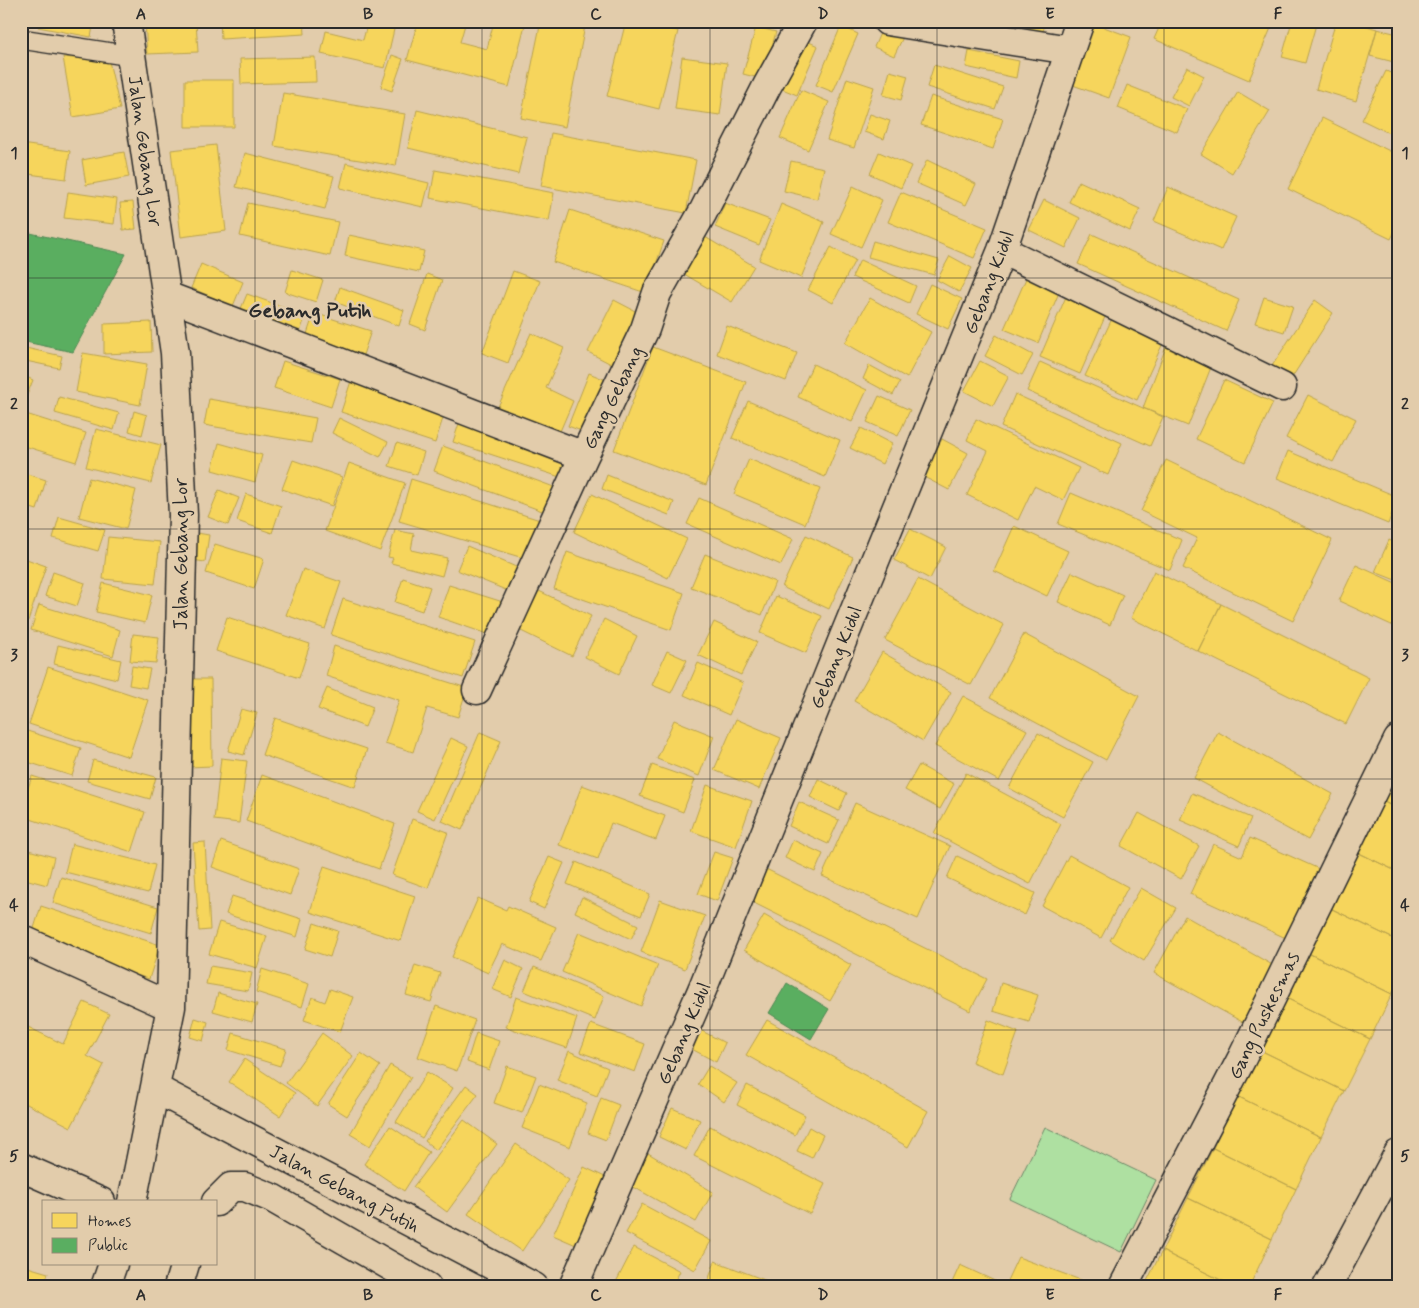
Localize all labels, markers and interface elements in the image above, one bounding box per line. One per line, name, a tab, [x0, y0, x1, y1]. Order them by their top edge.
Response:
text: A	[136, 4, 146, 25]
text: B	[363, 4, 373, 25]
text: C	[590, 4, 602, 25]
text: D	[817, 4, 829, 25]
text: E	[1045, 4, 1055, 25]
text: F	[1274, 4, 1283, 25]
street label: Jalan Gebang Lor	[121, 74, 168, 229]
text: 1	[10, 143, 18, 164]
text: 1	[1401, 143, 1409, 164]
street label: Gebang Kidul	[958, 227, 1022, 338]
district label: Gebang Putih	[248, 297, 372, 325]
street label: Gang Gebang	[578, 342, 651, 454]
text: 2	[10, 394, 18, 415]
text: 2	[1401, 394, 1409, 415]
street label: Jalan Gebang Lor	[169, 478, 195, 630]
street label: Gebang Kidul	[804, 602, 869, 713]
text: 3	[10, 645, 18, 666]
text: 3	[1401, 645, 1409, 666]
text: 4	[9, 895, 19, 916]
text: 4	[1400, 895, 1410, 916]
street label: Gang Puskesmas	[1223, 948, 1308, 1084]
street label: Gebang Kidul	[652, 979, 718, 1089]
street label: Jalan Gebang Putih	[264, 1139, 424, 1240]
text: 5	[9, 1146, 19, 1167]
text: 5	[1400, 1146, 1410, 1167]
legend	[42, 1200, 218, 1266]
text: Homes	[88, 1212, 131, 1232]
text: Public	[88, 1236, 128, 1256]
text: A	[136, 1285, 146, 1306]
text: B	[363, 1285, 373, 1306]
text: C	[590, 1285, 602, 1306]
text: D	[817, 1285, 829, 1306]
text: E	[1045, 1285, 1055, 1306]
text: F	[1274, 1285, 1283, 1306]

